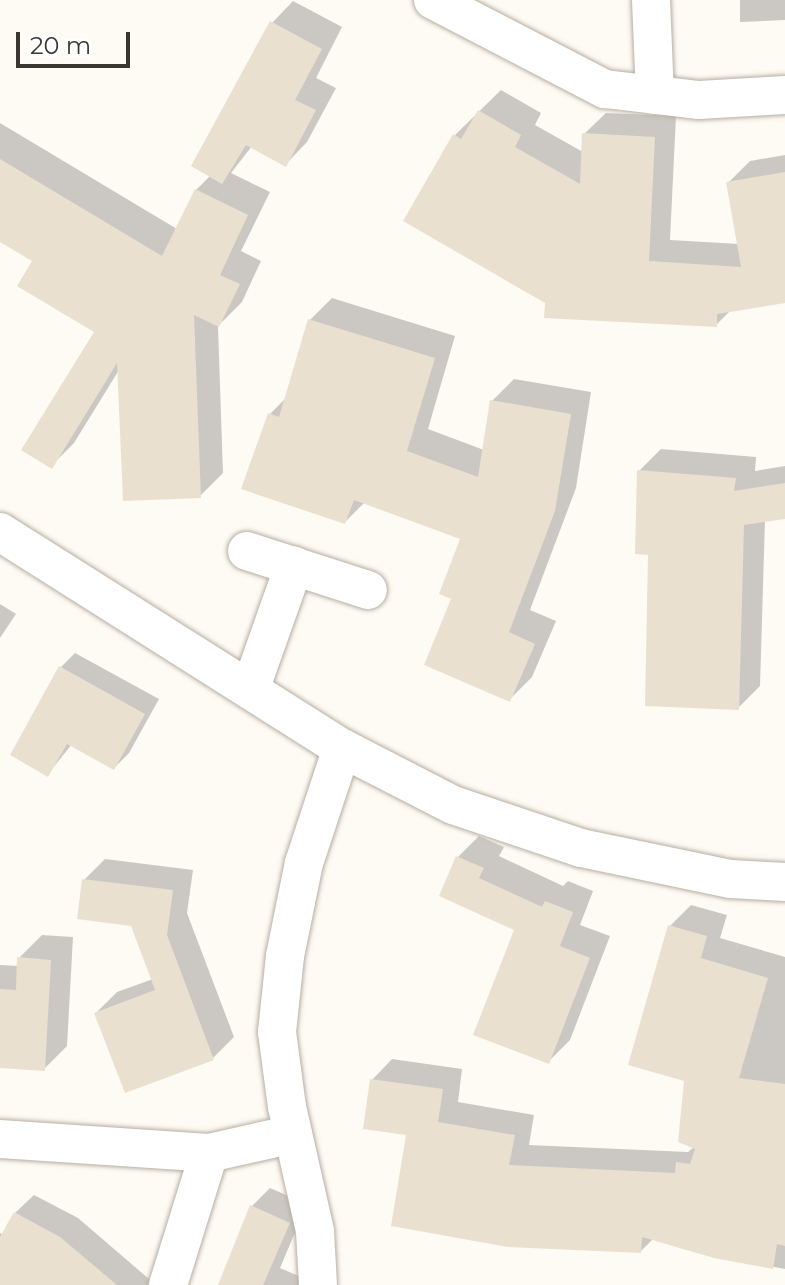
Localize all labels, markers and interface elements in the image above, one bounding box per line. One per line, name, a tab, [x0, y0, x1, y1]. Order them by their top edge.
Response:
scale bar	[20, 16, 134, 66]
text: 20 m	[30, 31, 91, 60]

